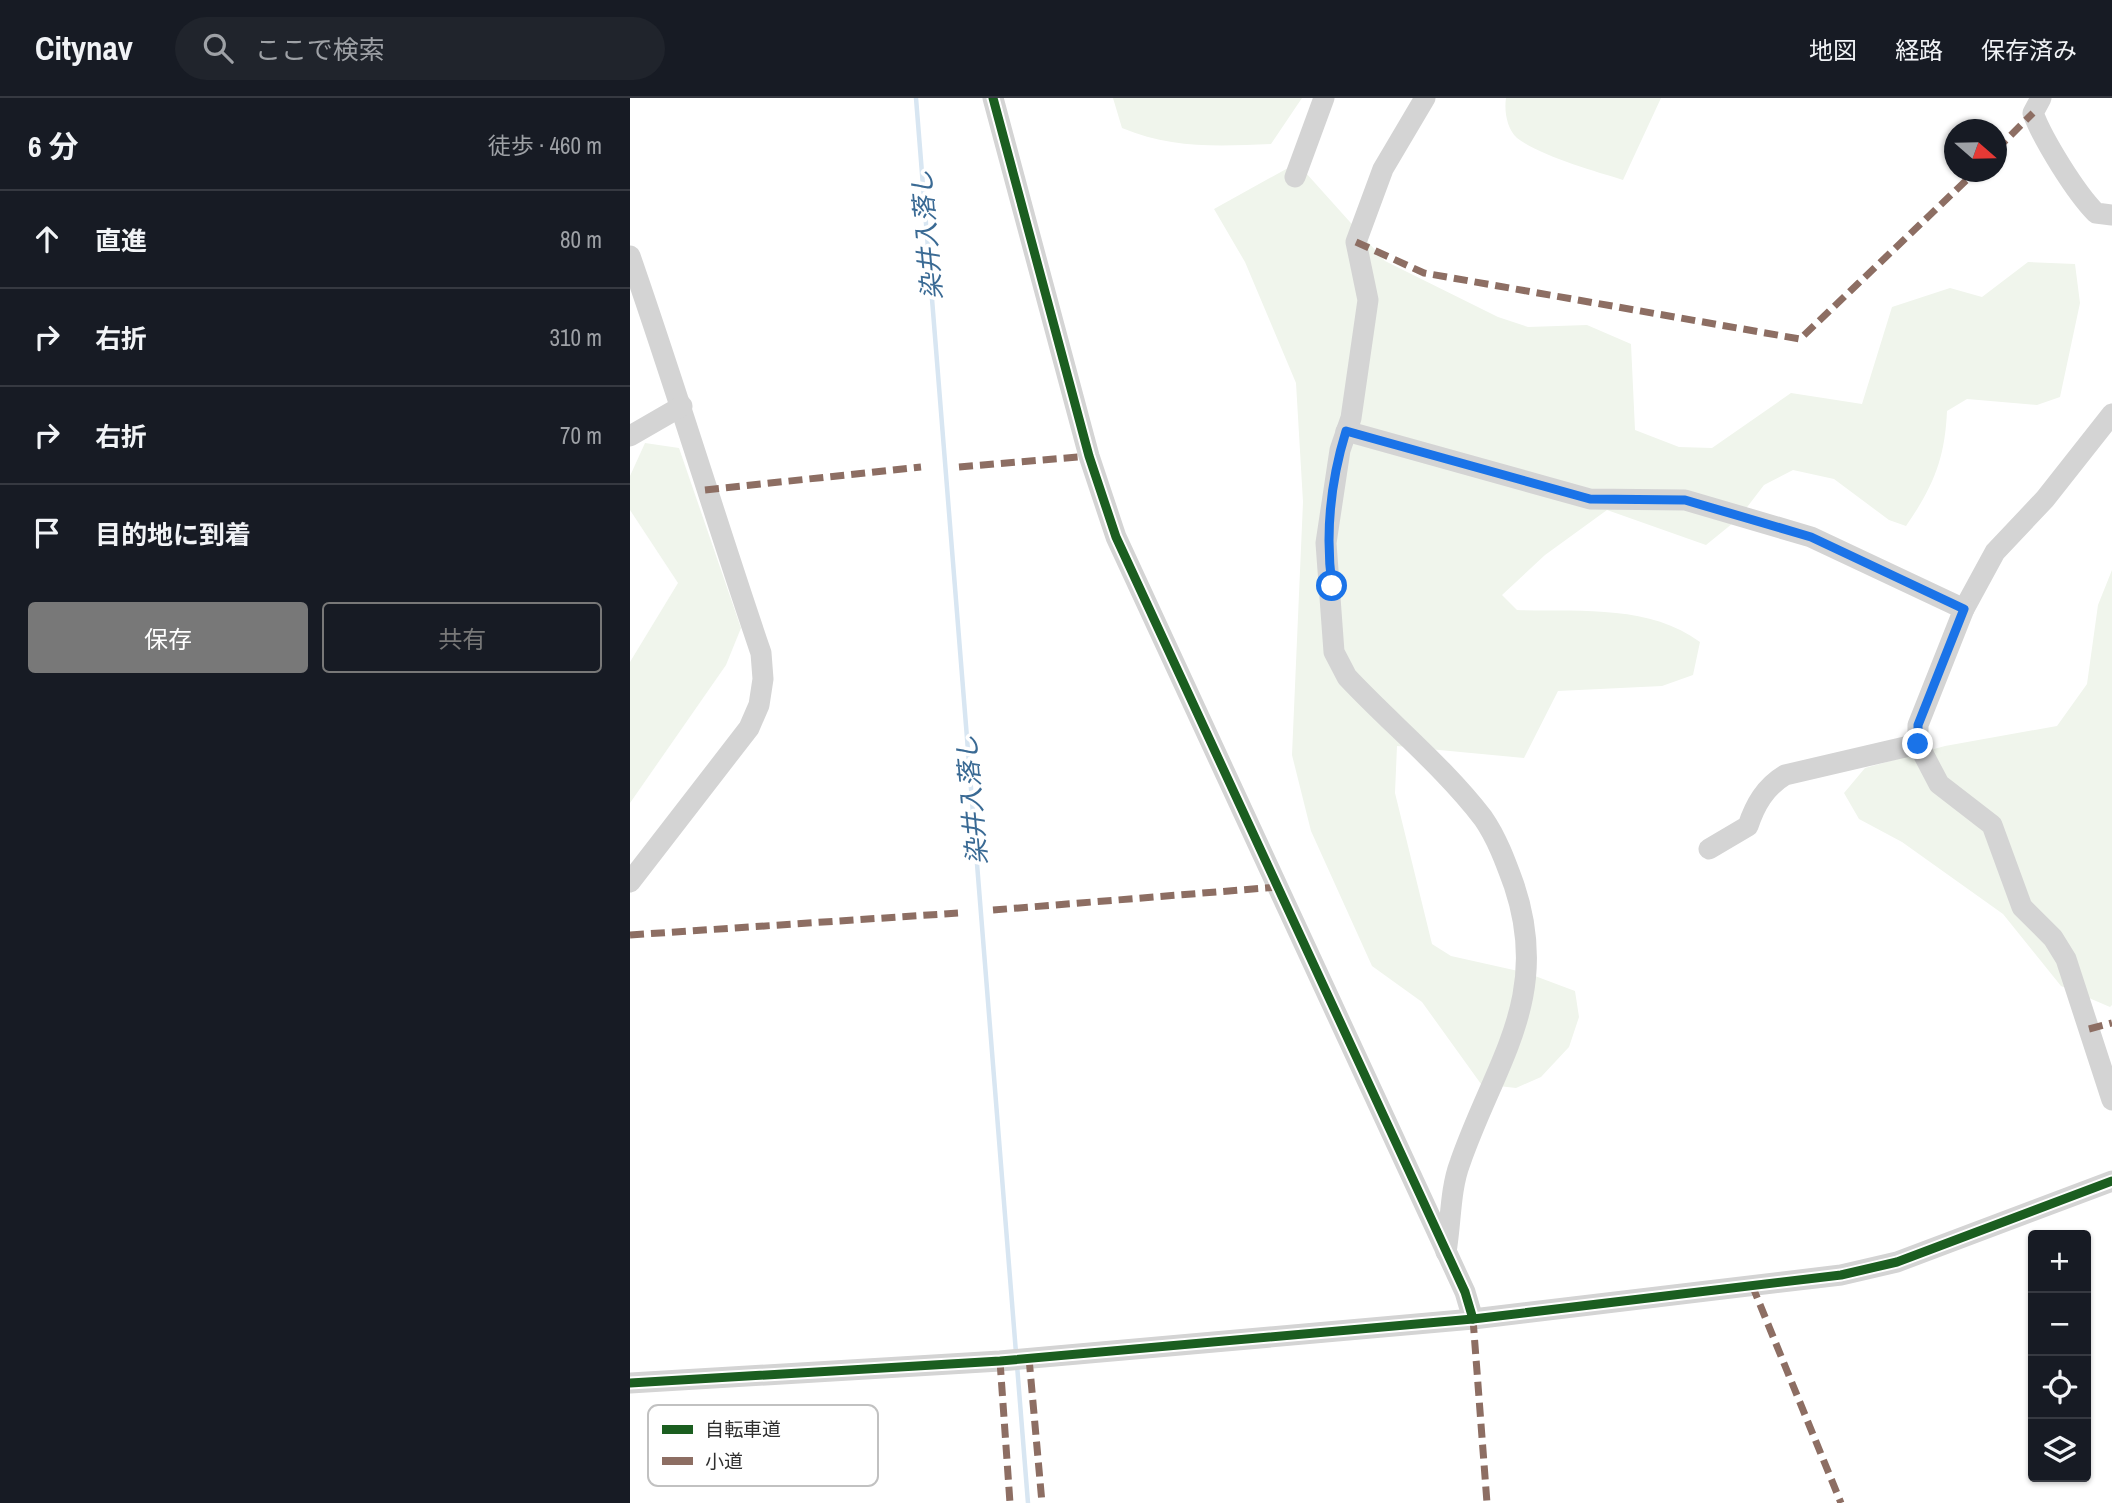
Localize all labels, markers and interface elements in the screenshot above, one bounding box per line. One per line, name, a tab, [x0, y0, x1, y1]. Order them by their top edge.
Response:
search box	[175, 17, 665, 80]
text: Citynav	[35, 26, 133, 70]
icon: search	[199, 29, 237, 67]
text: ここで検索	[255, 32, 385, 67]
text: 地図	[1809, 34, 1857, 66]
text: 経路	[1895, 34, 1943, 66]
text: 保存済み	[1981, 34, 2077, 66]
north arrow	[1944, 119, 2007, 182]
text: 6 分	[28, 126, 79, 166]
text: 徒歩 · 460 m	[488, 130, 602, 161]
water label: 染井入落し	[903, 169, 950, 301]
icon: ahead	[28, 220, 66, 258]
text: 直進	[95, 223, 147, 258]
text: 80 m	[560, 224, 602, 255]
icon: right	[28, 318, 66, 356]
text: 右折	[95, 321, 147, 356]
text: 310 m	[550, 322, 602, 353]
icon: right	[28, 416, 66, 454]
text: 右折	[95, 419, 147, 454]
text: 70 m	[560, 420, 602, 451]
icon: arrive	[28, 514, 66, 552]
text: 目的地に到着	[95, 517, 251, 552]
route start	[1316, 570, 1347, 601]
button: 保存	[28, 602, 308, 673]
button: 共有	[322, 602, 602, 673]
route end	[1902, 728, 1933, 759]
water label: 染井入落し	[948, 734, 995, 866]
map controls	[2028, 1230, 2091, 1482]
button: +	[2028, 1230, 2091, 1293]
button: −	[2028, 1293, 2091, 1356]
button: locate	[2028, 1356, 2091, 1419]
legend	[648, 1405, 878, 1486]
text: 自転車道	[705, 1416, 781, 1442]
button: layers	[2028, 1419, 2091, 1482]
text: 小道	[705, 1448, 743, 1474]

